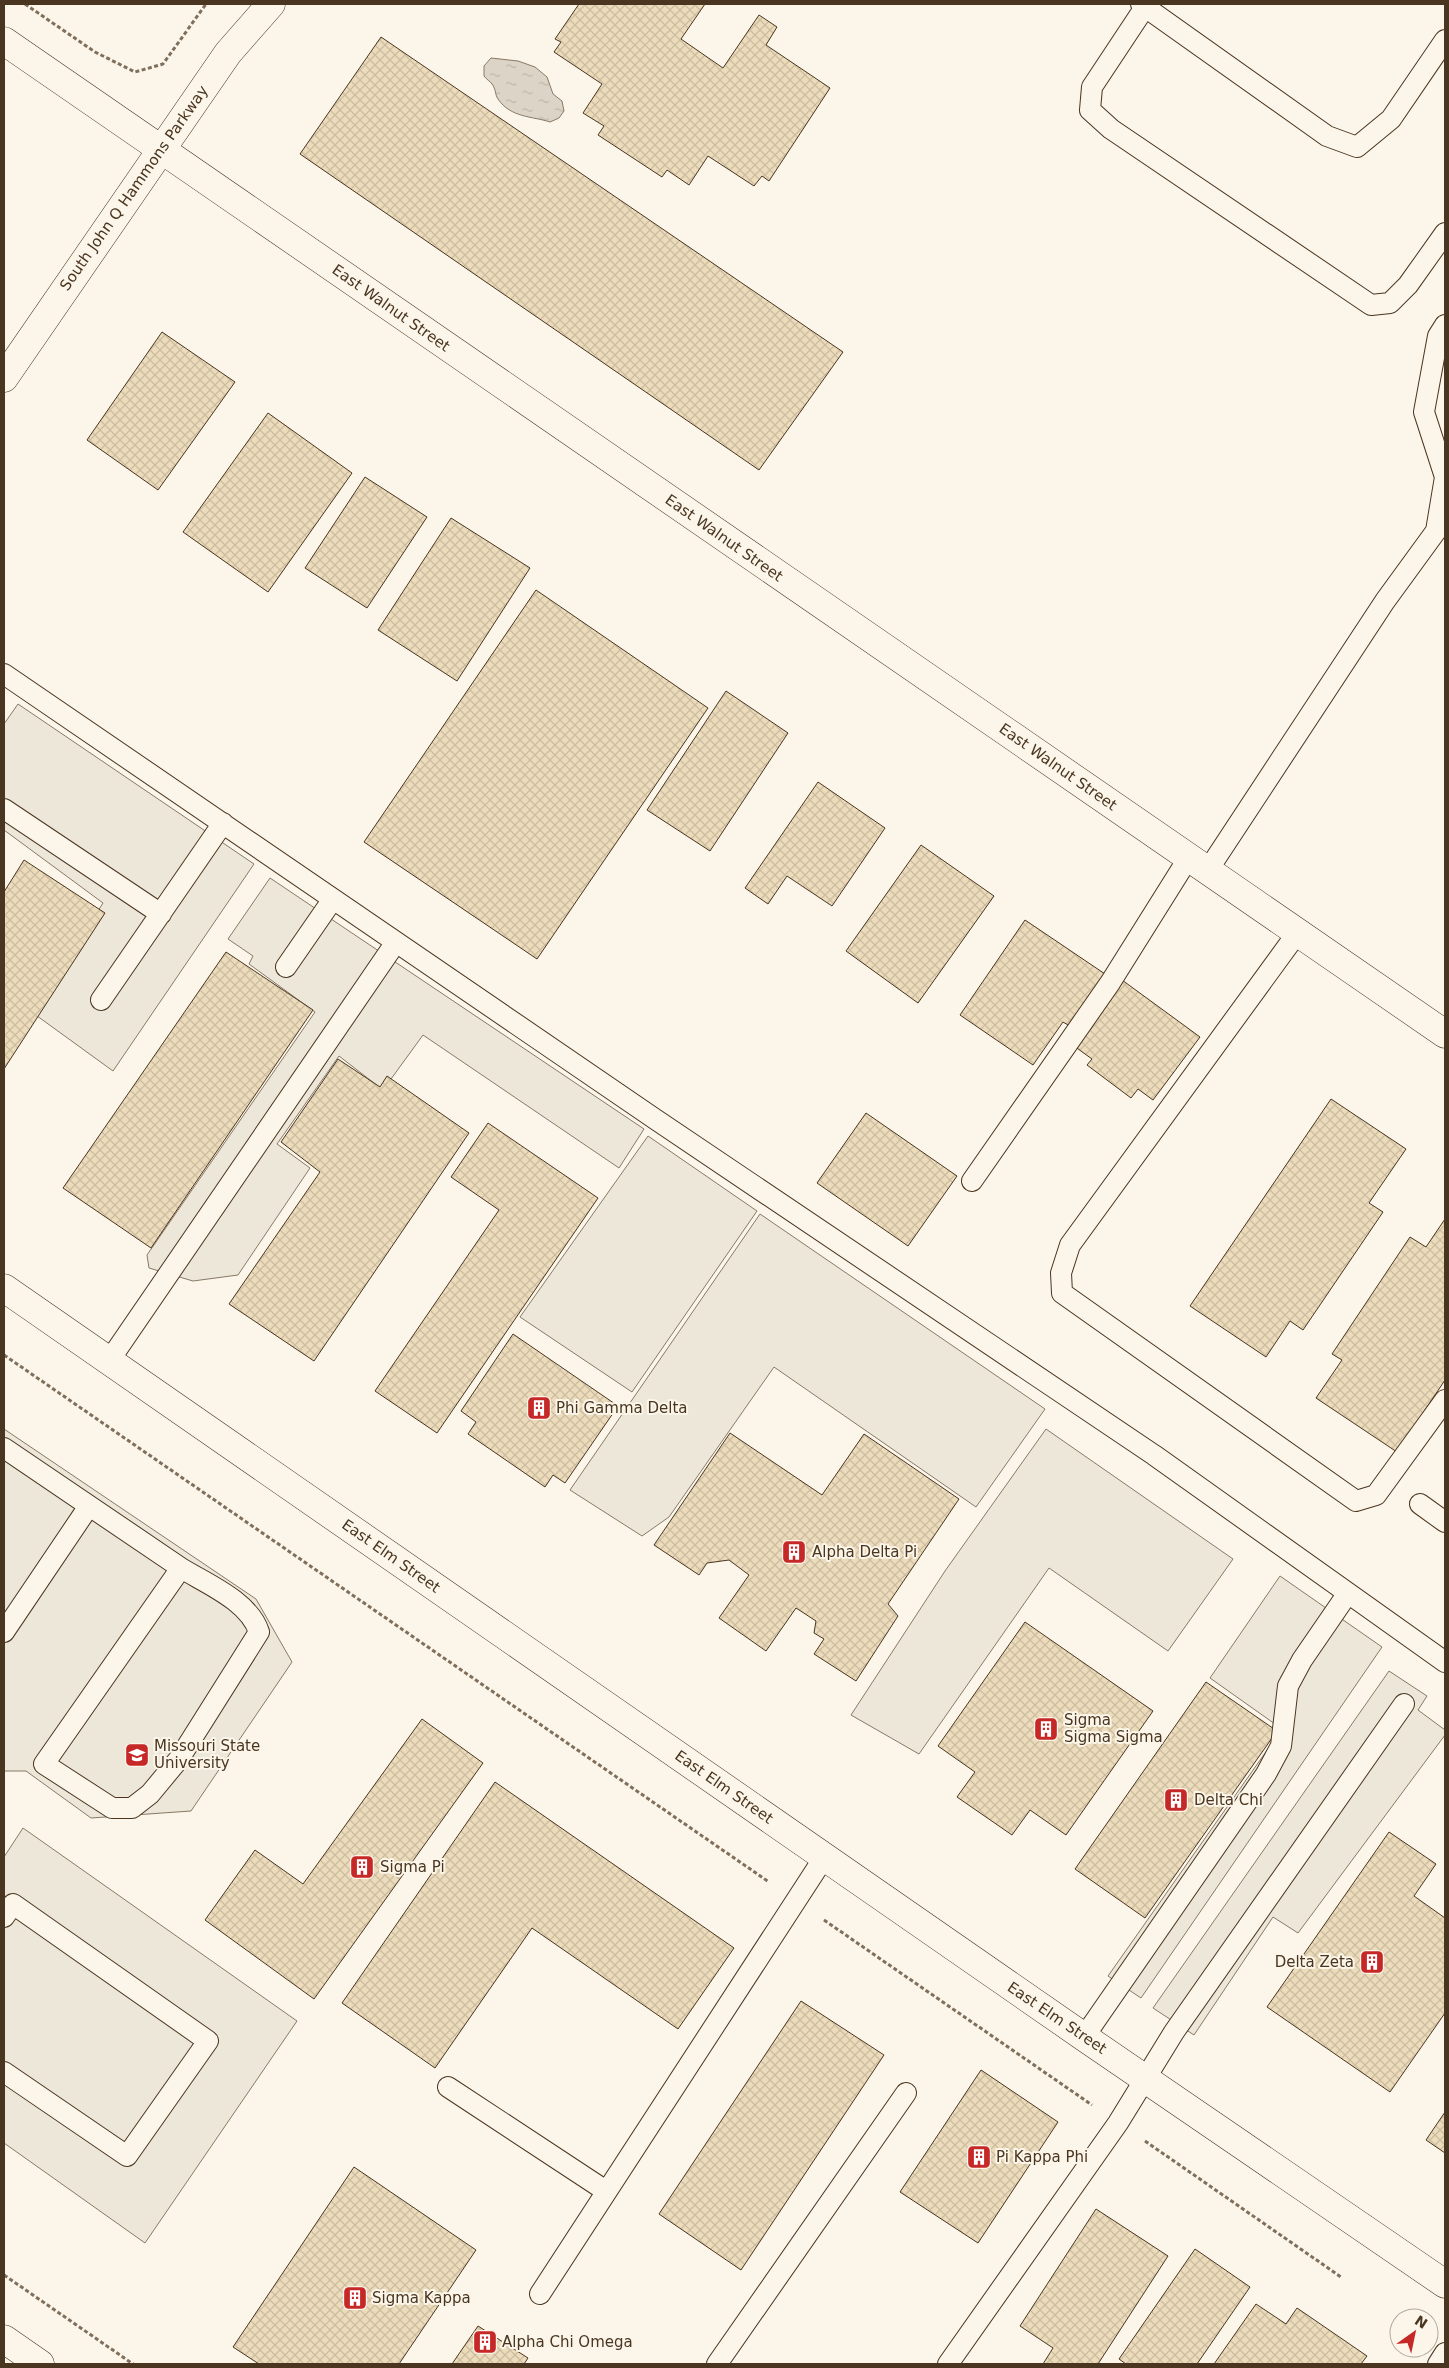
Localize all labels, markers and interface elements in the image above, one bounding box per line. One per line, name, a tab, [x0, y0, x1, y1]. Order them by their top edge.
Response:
street label: South John Q Hammons Parkway	[56, 82, 212, 294]
street label: East Walnut Street	[329, 261, 453, 355]
street label: East Walnut Street	[662, 491, 786, 585]
street label: East Walnut Street	[996, 720, 1120, 814]
building icon: Phi Gamma Delta	[526, 1395, 552, 1421]
place label: Phi Gamma Delta	[556, 1399, 688, 1417]
street label: East Elm Street	[338, 1515, 444, 1597]
building icon: Alpha Delta Pi	[781, 1539, 807, 1565]
place label: Alpha Delta Pi	[812, 1543, 917, 1561]
place label: Sigma Sigma Sigma	[1064, 1711, 1163, 1746]
building icon: Sigma Sigma Sigma	[1033, 1716, 1059, 1742]
place label: Missouri State University	[154, 1737, 260, 1772]
school or university icon: Missouri State University	[124, 1742, 150, 1768]
street label: East Elm Street	[671, 1746, 777, 1828]
building icon: Delta Chi	[1163, 1787, 1189, 1813]
place label: Delta Chi	[1194, 1791, 1263, 1809]
building icon: Sigma Pi	[349, 1854, 375, 1880]
place label: Sigma Pi	[380, 1858, 445, 1876]
building icon: Delta Zeta	[1359, 1949, 1385, 1975]
place label: Delta Zeta	[1275, 1953, 1354, 1971]
street label: East Elm Street	[1004, 1978, 1110, 2058]
building icon: Pi Kappa Phi	[966, 2144, 992, 2170]
place label: Pi Kappa Phi	[996, 2148, 1088, 2166]
building icon: Sigma Kappa	[342, 2285, 368, 2311]
place label: Sigma Kappa	[372, 2289, 471, 2307]
north arrow	[1389, 2308, 1439, 2358]
text: N	[1412, 2312, 1430, 2332]
building icon: Alpha Chi Omega	[472, 2329, 498, 2355]
place label: Alpha Chi Omega	[502, 2333, 633, 2351]

